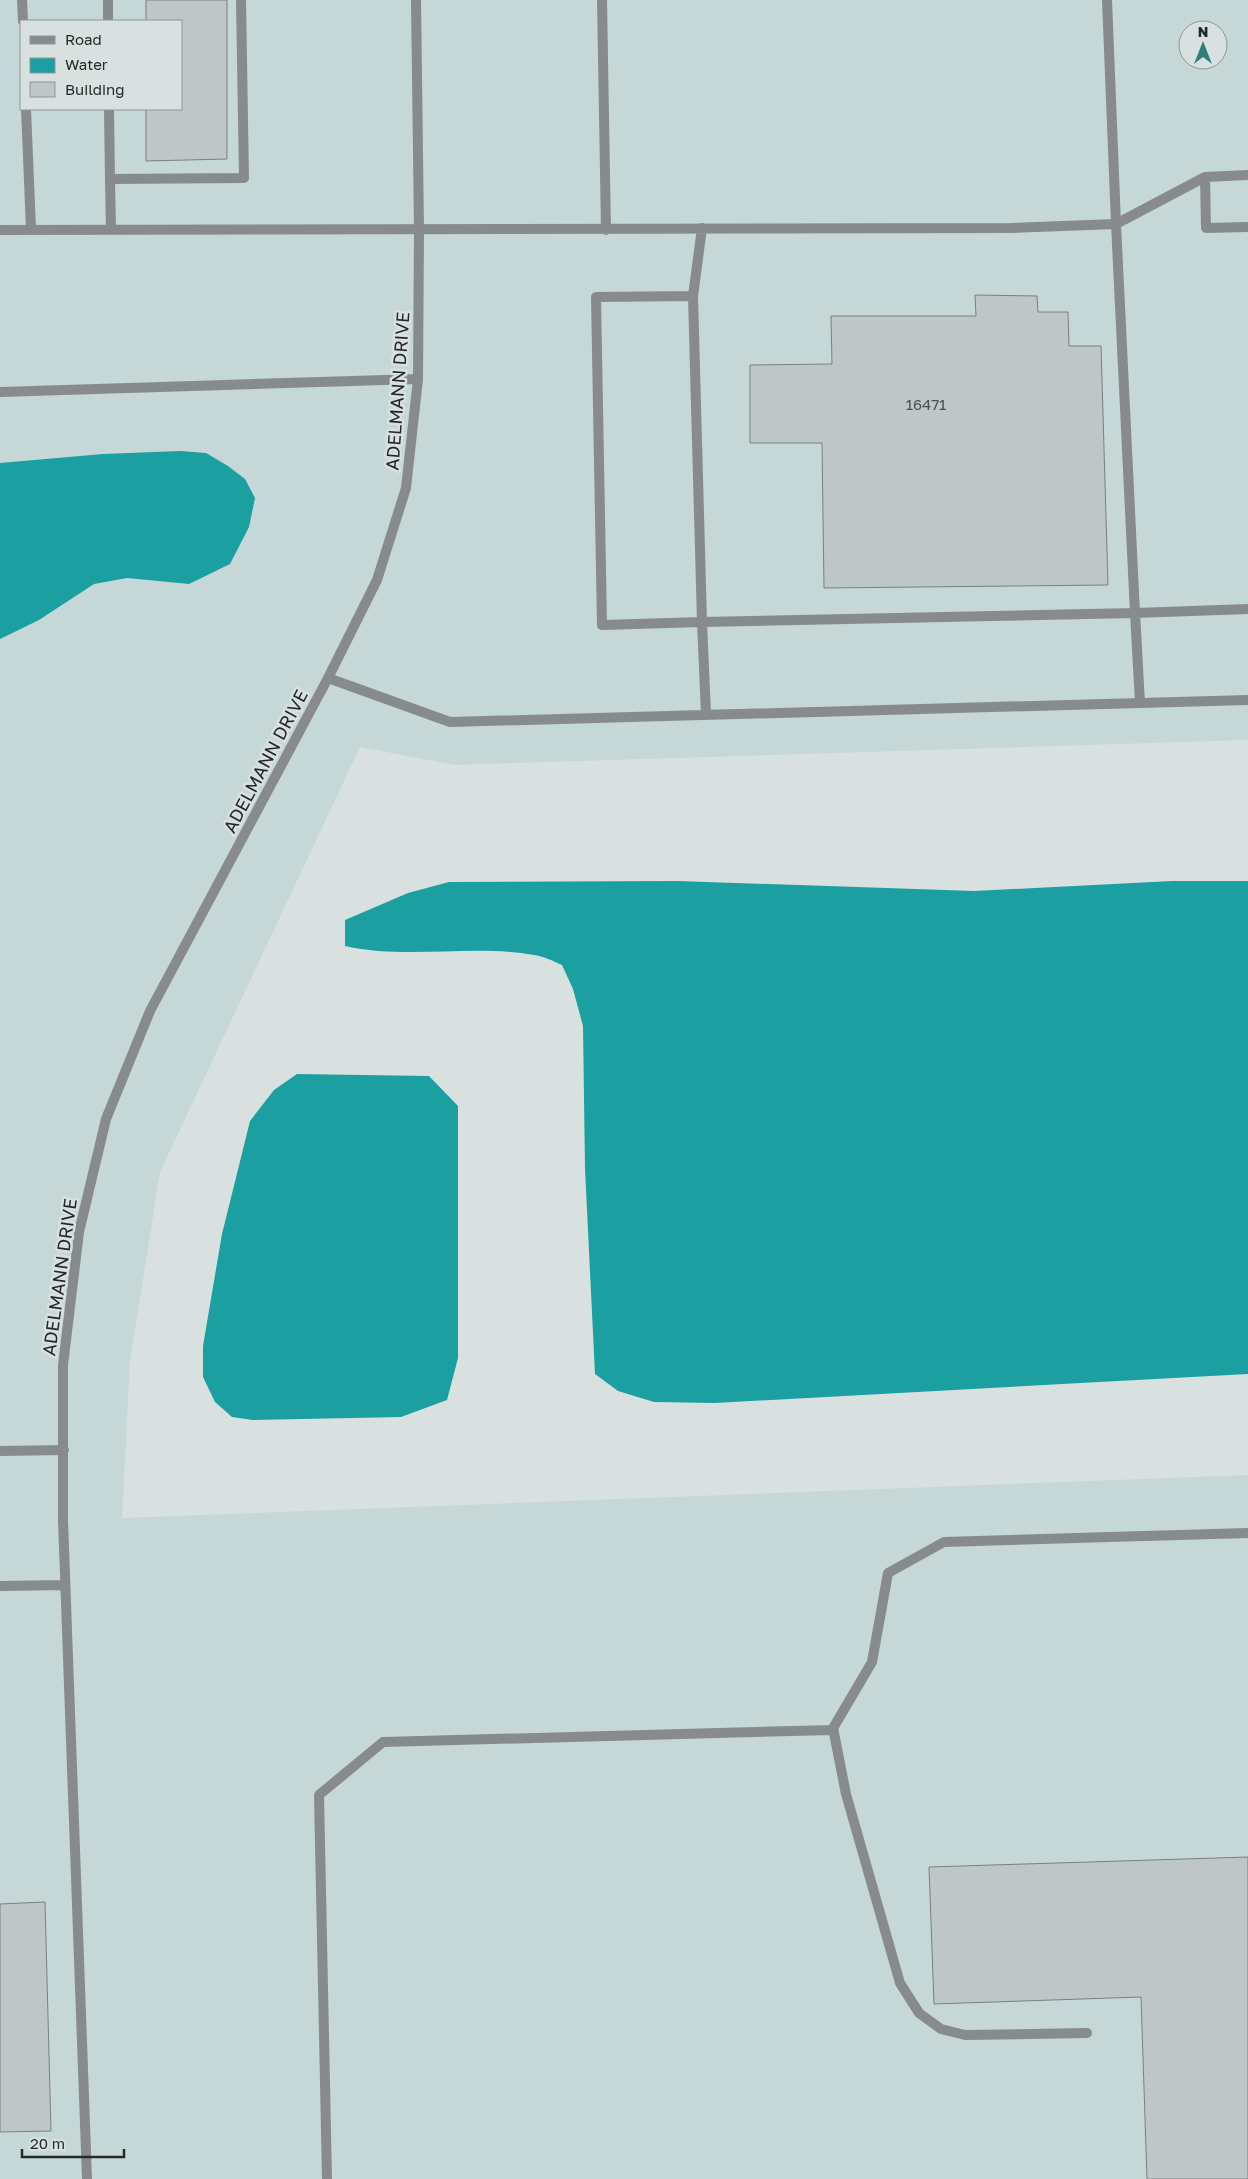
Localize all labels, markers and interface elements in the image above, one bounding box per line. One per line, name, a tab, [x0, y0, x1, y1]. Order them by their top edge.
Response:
legend	[20, 20, 182, 110]
north arrow	[1178, 20, 1228, 70]
text: N	[1198, 23, 1208, 40]
text: Road	[65, 30, 102, 48]
text: Water	[65, 55, 108, 73]
text: Building	[65, 80, 125, 98]
street label: ADELMANN DRIVE	[380, 311, 414, 471]
house number: 16471	[906, 395, 946, 413]
street label: ADELMANN DRIVE	[218, 686, 312, 836]
street label: ADELMANN DRIVE	[37, 1197, 81, 1357]
scale bar	[22, 2126, 125, 2158]
text: 20 m	[30, 2134, 65, 2152]

